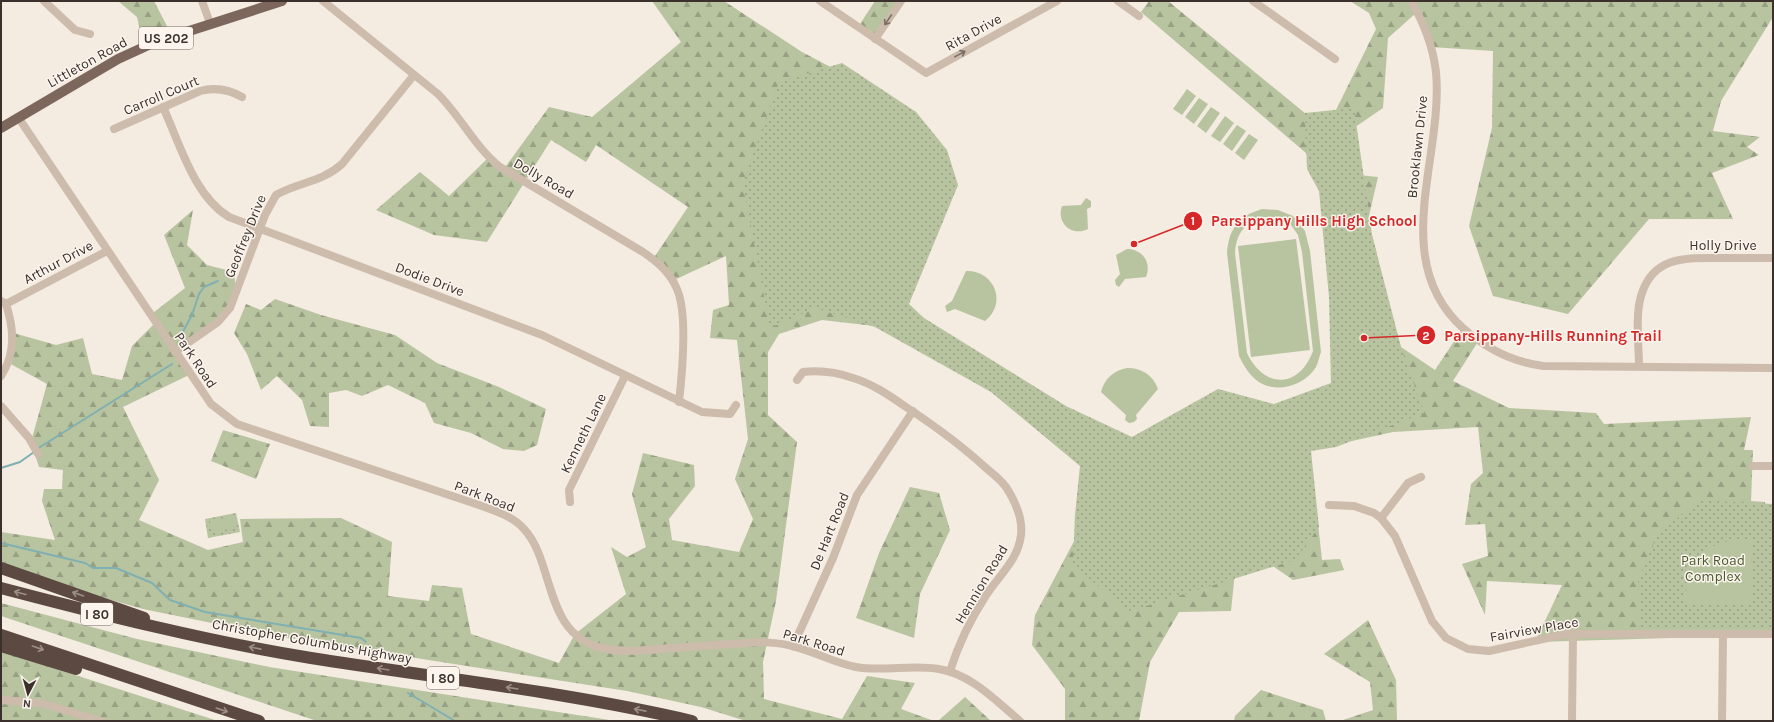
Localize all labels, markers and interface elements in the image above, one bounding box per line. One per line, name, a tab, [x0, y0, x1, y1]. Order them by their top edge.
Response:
street label: Rita Drive	[942, 10, 1004, 55]
one-way arrow	[884, 14, 892, 25]
road number: US 202	[139, 27, 193, 49]
street label: Littleton Road	[44, 33, 130, 92]
one-way arrow	[954, 50, 966, 58]
street label: Carroll Court	[121, 72, 201, 119]
street label: Brooklawn Drive	[1404, 95, 1431, 199]
street label: Dolly Road	[511, 154, 577, 202]
street label: Geoffrey Drive	[221, 192, 270, 280]
callout: Parsippany Hills High School	[1183, 207, 1425, 234]
text: Parsippany Hills High School	[1211, 212, 1417, 230]
text: 1	[1191, 214, 1195, 228]
street label: Arthur Drive	[21, 237, 96, 288]
street label: Holly Drive	[1689, 237, 1757, 254]
street label: Dodie Drive	[393, 259, 467, 300]
callout: Parsippany-Hills Running Trail	[1416, 322, 1670, 349]
text: Parsippany-Hills Running Trail	[1444, 327, 1662, 345]
street label: Park Road	[171, 329, 221, 392]
text: 2	[1422, 329, 1430, 343]
street label: Kenneth Lane	[557, 391, 610, 476]
street label: Park Road	[452, 477, 518, 516]
street label: De Hart Road	[806, 490, 853, 573]
street label: Hennion Road	[951, 542, 1012, 627]
park label: Park Road Complex	[1681, 552, 1745, 585]
one-way arrow	[14, 589, 27, 596]
one-way arrow	[71, 590, 84, 597]
road number: I 80	[81, 603, 113, 625]
street label: Fairview Place	[1488, 613, 1580, 646]
street label: Christopher Columbus Highway	[211, 616, 413, 667]
street label: Park Road	[781, 625, 847, 660]
one-way arrow	[31, 644, 43, 652]
one-way arrow	[249, 644, 262, 652]
one-way arrow	[377, 665, 390, 673]
road number: I 80	[427, 667, 459, 689]
north arrow	[8, 674, 48, 714]
one-way arrow	[506, 684, 519, 692]
text: N	[22, 697, 32, 710]
one-way arrow	[634, 705, 647, 713]
one-way arrow	[216, 707, 229, 714]

